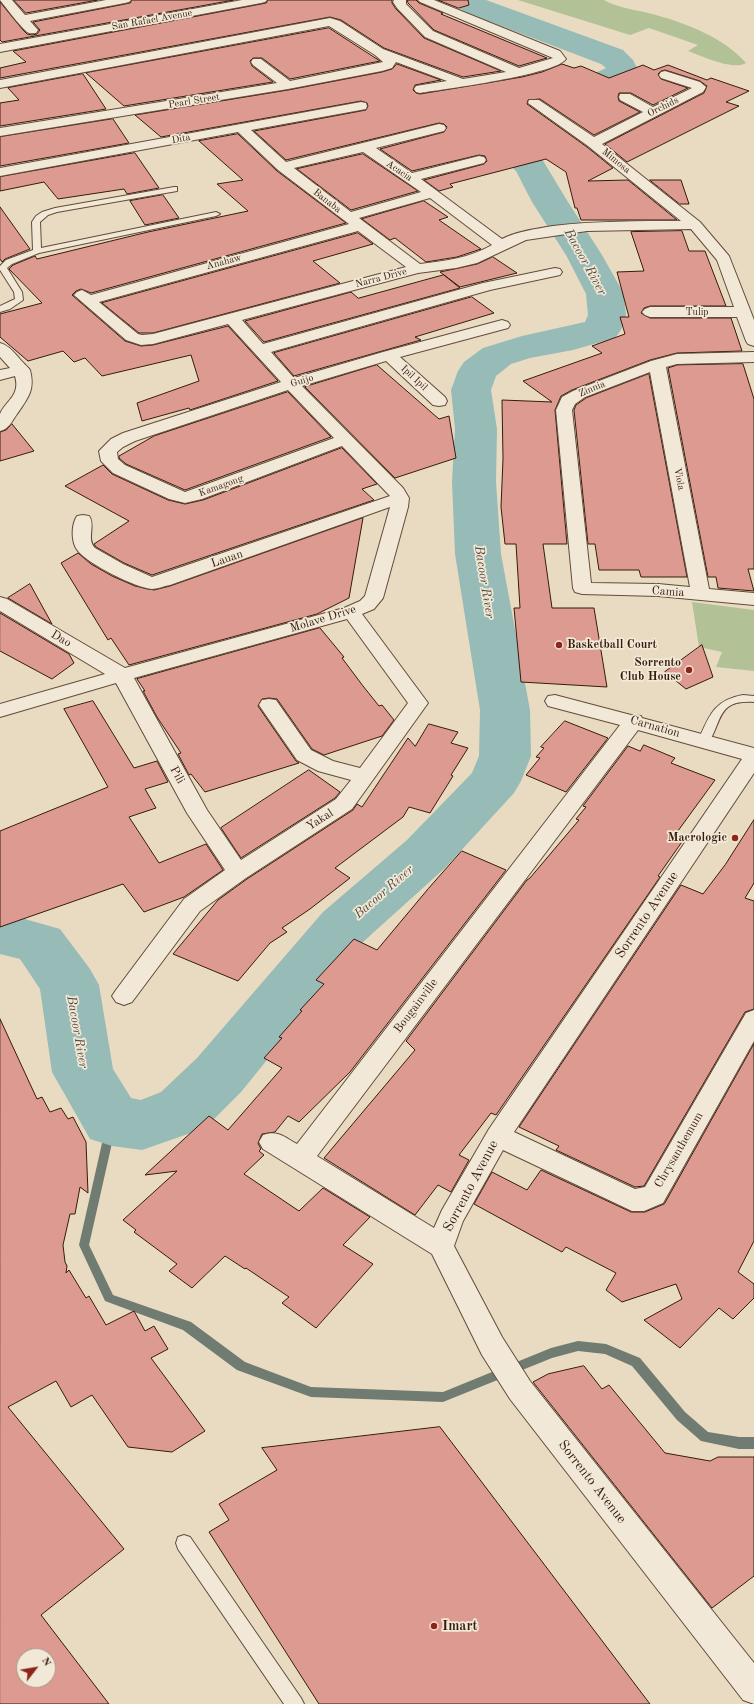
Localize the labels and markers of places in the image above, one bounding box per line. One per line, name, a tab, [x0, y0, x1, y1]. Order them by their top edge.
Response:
place label: Basketball Court	[567, 638, 657, 652]
marker: Basketball Court	[554, 640, 564, 650]
place label: Sorrento Club House	[620, 656, 681, 684]
marker: Sorrento Club House	[684, 665, 694, 675]
place label: Macrologic	[668, 831, 727, 845]
marker: Macrologic	[730, 833, 740, 843]
place label: Imart	[442, 1618, 478, 1634]
marker: Imart	[429, 1621, 439, 1631]

